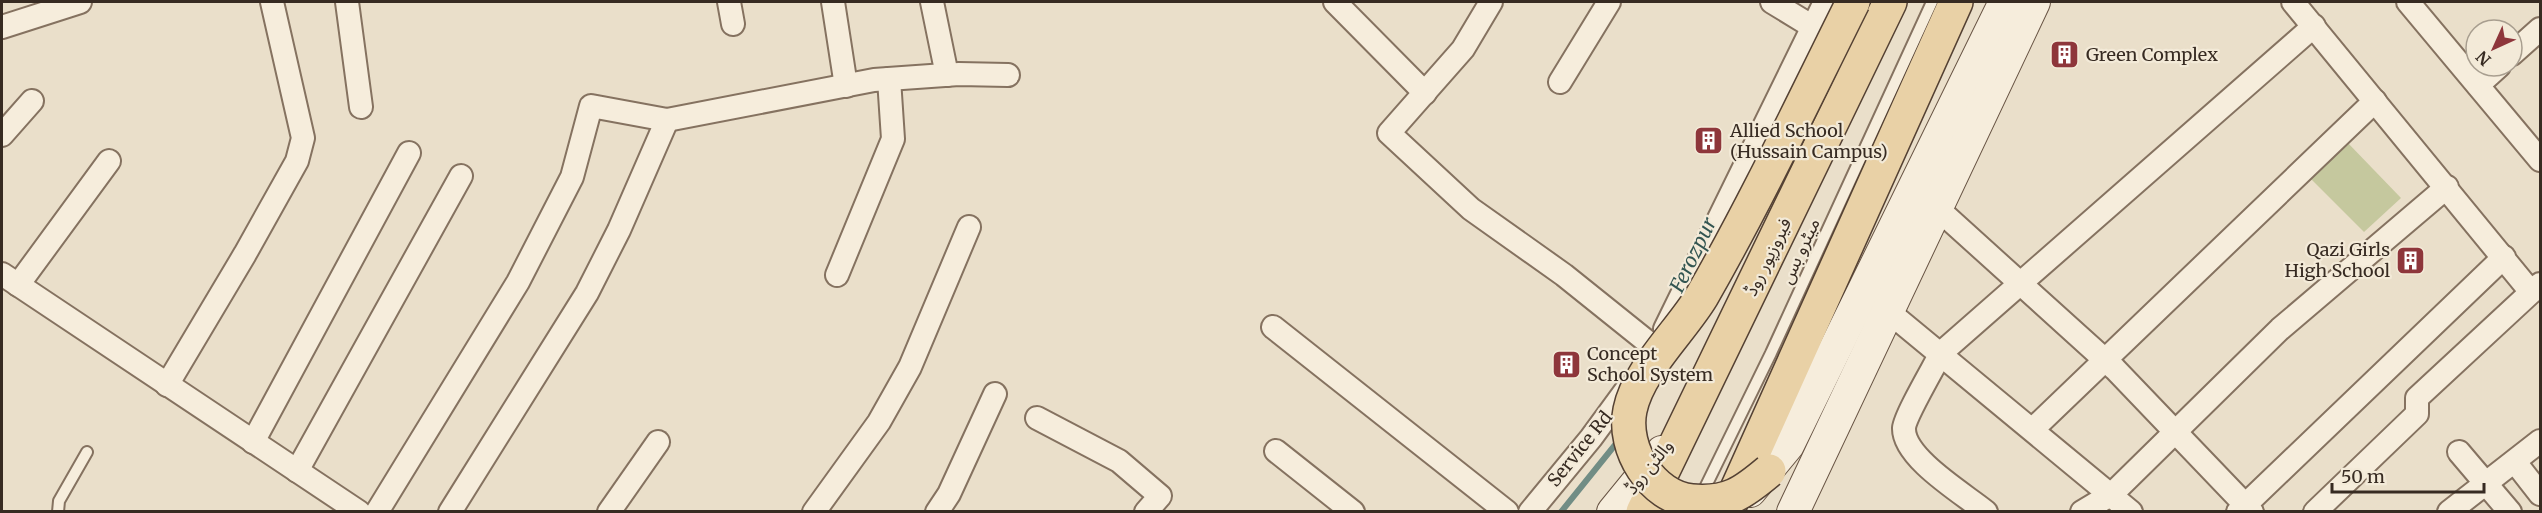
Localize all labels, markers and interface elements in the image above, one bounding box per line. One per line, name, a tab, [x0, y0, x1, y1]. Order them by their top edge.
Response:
north arrow	[2464, 18, 2524, 78]
building icon: Green Complex	[2049, 39, 2081, 71]
place label: Green Complex	[2086, 43, 2218, 66]
text: N	[2472, 47, 2495, 70]
place label: Allied School (Hussain Campus)	[1729, 119, 1888, 163]
building icon: Allied School (Hussain Campus)	[1693, 125, 1725, 157]
water label: Ferozpur	[1663, 212, 1722, 297]
street label: فیروزپور روڈ	[1739, 214, 1796, 300]
street label: میٹرو بس	[1774, 214, 1825, 287]
place label: Qazi Girls High School	[2285, 238, 2390, 282]
building icon: Qazi Girls High School	[2395, 244, 2427, 276]
place label: Concept School System	[1587, 342, 1713, 386]
building icon: Concept School System	[1550, 348, 1582, 380]
street label: Service Rd	[1542, 406, 1617, 491]
street label: والٹن روڈ	[1619, 434, 1678, 499]
scale bar	[2332, 456, 2484, 494]
text: 50 m	[2341, 465, 2385, 488]

